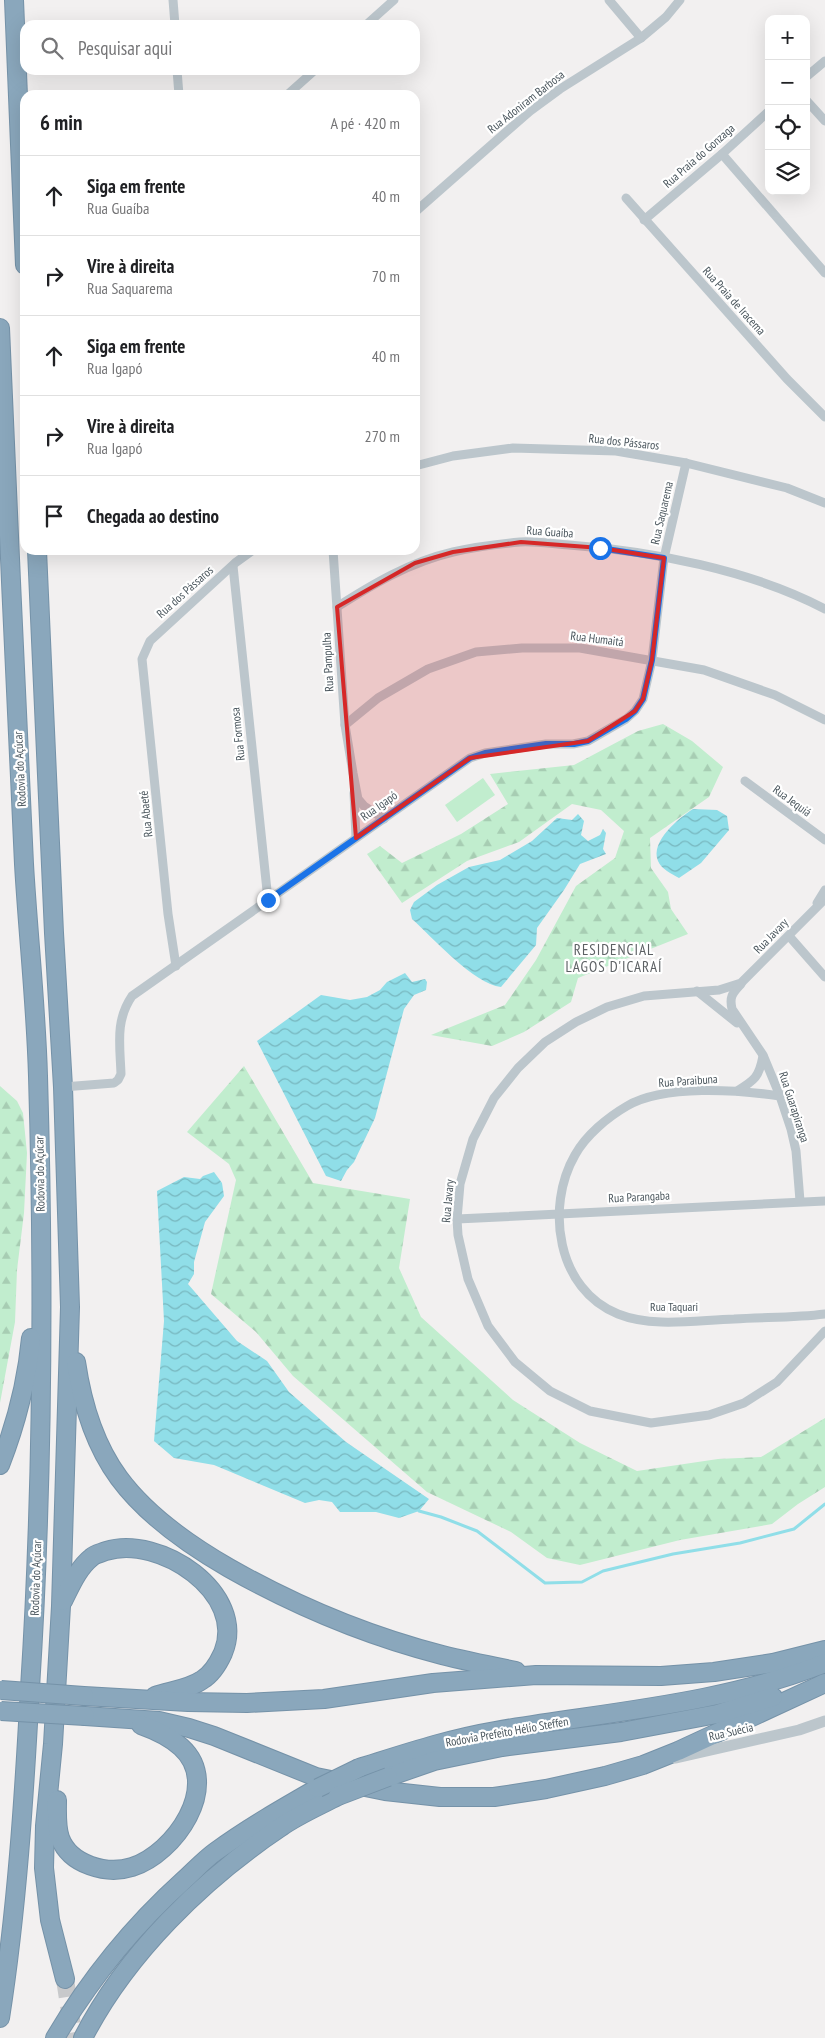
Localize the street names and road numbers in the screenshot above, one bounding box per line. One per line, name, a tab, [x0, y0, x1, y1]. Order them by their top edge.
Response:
street label: Rua Adoniram Barbosa	[484, 67, 567, 136]
street label: Rua Praia do Gonzaga	[660, 120, 738, 191]
street label: Rua Praia de Iracema	[700, 263, 769, 338]
street label: Rua dos Pássaros	[588, 430, 660, 453]
street label: Rua Saquarema	[647, 480, 676, 546]
street label: Rua Guaíba	[526, 522, 574, 541]
street label: Rua dos Pássaros	[153, 562, 216, 621]
street label: Rua Humaitá	[570, 628, 625, 649]
street label: Rua Pampulha	[318, 632, 337, 692]
street label: Rua Formosa	[227, 706, 248, 761]
street label: Rodovia do Açúcar	[10, 730, 29, 807]
street label: Rua Jequiá	[770, 782, 815, 820]
street label: Rua Igapó	[357, 788, 400, 824]
street label: Rua Abaeté	[136, 790, 155, 838]
street label: Rua Javary	[750, 915, 791, 956]
street label: Rua Guarapiranga	[776, 1070, 813, 1144]
street label: Rua Paraibuna	[658, 1071, 718, 1090]
street label: Rodovia do Açúcar	[31, 1136, 48, 1212]
street label: Rua Javary	[438, 1178, 457, 1223]
street label: Rua Parangaba	[608, 1187, 670, 1206]
street label: Rua Taquari	[650, 1299, 698, 1314]
street label: Rodovia do Açúcar	[27, 1539, 44, 1616]
street label: Rodovia Prefeito Hélio Steffen	[444, 1713, 569, 1750]
street label: Rua Suécia	[707, 1719, 755, 1744]

